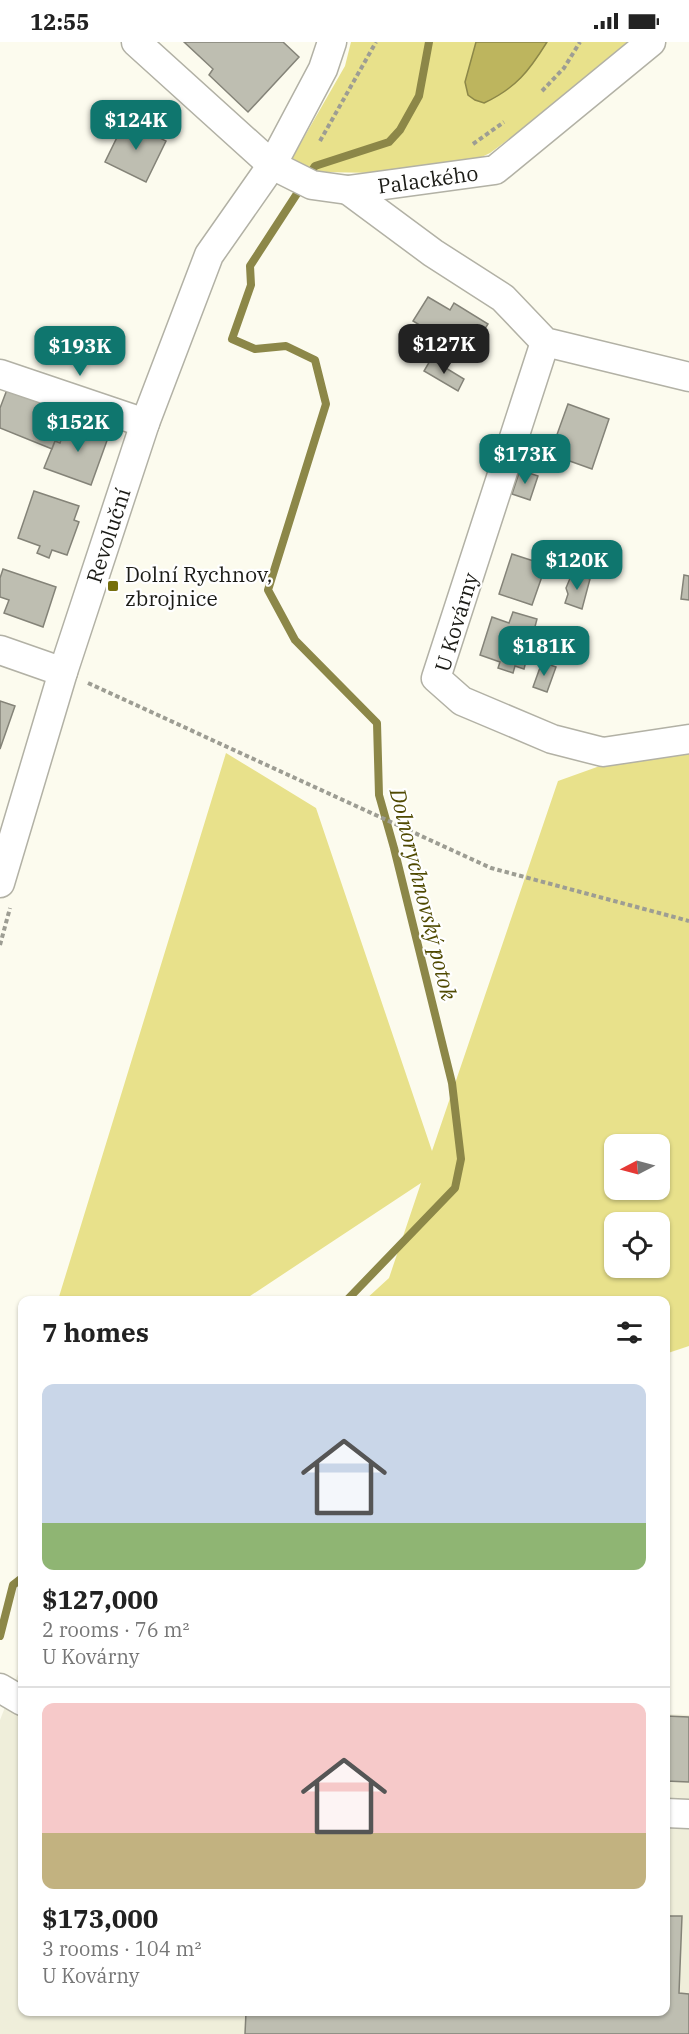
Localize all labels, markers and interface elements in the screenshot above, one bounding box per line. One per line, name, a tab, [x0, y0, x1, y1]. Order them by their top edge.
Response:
text: 12:55	[30, 7, 89, 36]
pin: $124K	[94, 100, 178, 151]
text: $124K	[104, 106, 168, 133]
street label: Palackého	[376, 158, 480, 200]
pin: $127K	[402, 324, 486, 375]
pin: $193K	[38, 326, 122, 377]
text: $127K	[412, 330, 476, 357]
text: $193K	[48, 332, 112, 359]
pin: $152K	[36, 402, 120, 453]
text: $152K	[46, 408, 110, 435]
pin: $173K	[483, 434, 567, 485]
text: $173K	[493, 440, 557, 467]
street label: Revoluční	[79, 484, 137, 586]
pin: $120K	[535, 540, 619, 591]
text: $120K	[545, 546, 609, 573]
place label: Dolní Rychnov, zbrojnice	[125, 560, 272, 612]
street label: U Kovárny	[428, 568, 485, 675]
marker: Dolní Rychnov, zbrojnice	[106, 579, 120, 593]
pin: $181K	[502, 626, 586, 677]
text: $181K	[512, 632, 576, 659]
water label: Dolnorychnovský potok	[383, 784, 464, 1003]
north arrow	[604, 1134, 670, 1200]
map controls	[604, 1134, 670, 1278]
button: locate	[604, 1212, 670, 1278]
text: 7 homes	[42, 1315, 149, 1349]
icon: filters	[613, 1316, 646, 1349]
icon: home	[290, 1423, 398, 1531]
text: $127,000	[42, 1582, 158, 1616]
text: 2 rooms · 76 m²	[42, 1616, 189, 1643]
text: U Kovárny	[42, 1643, 139, 1670]
icon: home	[290, 1742, 398, 1850]
text: $173,000	[42, 1901, 158, 1935]
text: 3 rooms · 104 m²	[42, 1935, 201, 1962]
text: U Kovárny	[42, 1962, 139, 1989]

